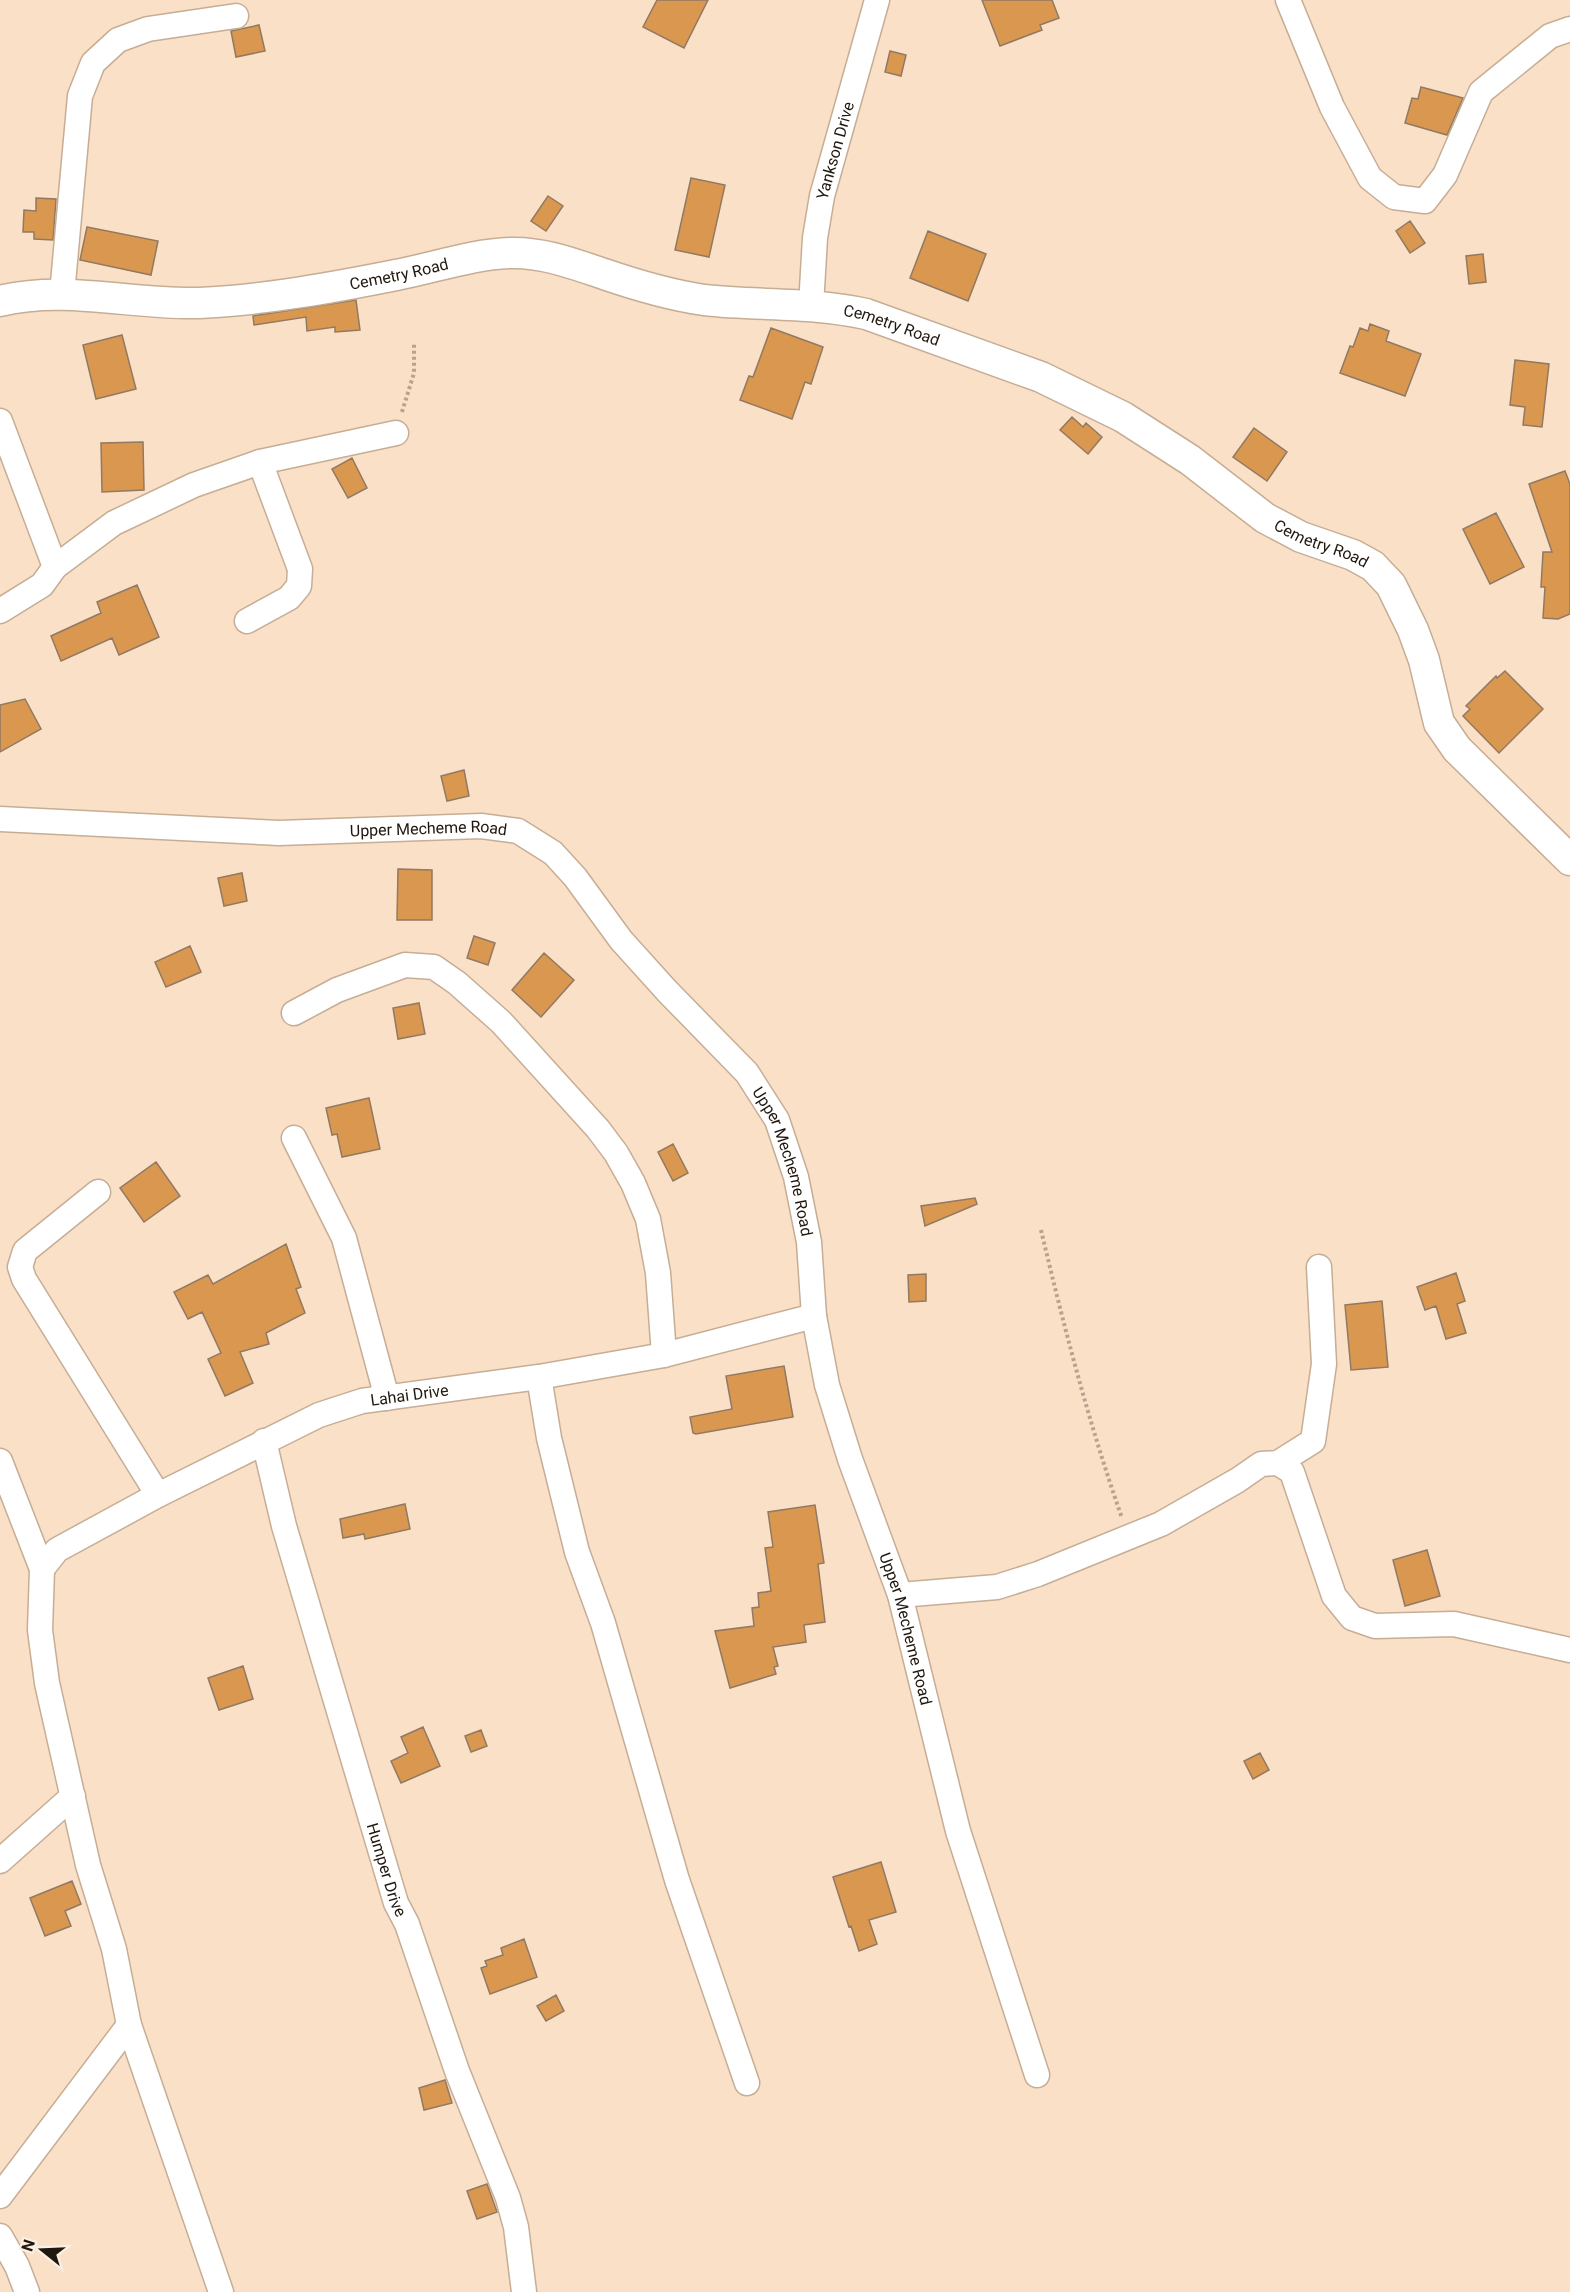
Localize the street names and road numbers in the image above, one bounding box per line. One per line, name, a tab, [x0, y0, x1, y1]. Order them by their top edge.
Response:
street label: Yankson Drive	[812, 99, 858, 202]
street label: Cemetry Road	[348, 254, 450, 294]
street label: Cemetry Road	[842, 301, 942, 350]
street label: Cemetry Road	[1271, 516, 1372, 572]
street label: Upper Mecheme Road	[350, 817, 508, 841]
street label: Upper Mecheme Road	[748, 1084, 817, 1238]
street label: Lahai Drive	[369, 1380, 450, 1410]
street label: Upper Mecheme Road	[875, 1550, 936, 1707]
street label: Humper Drive	[363, 1821, 410, 1920]

